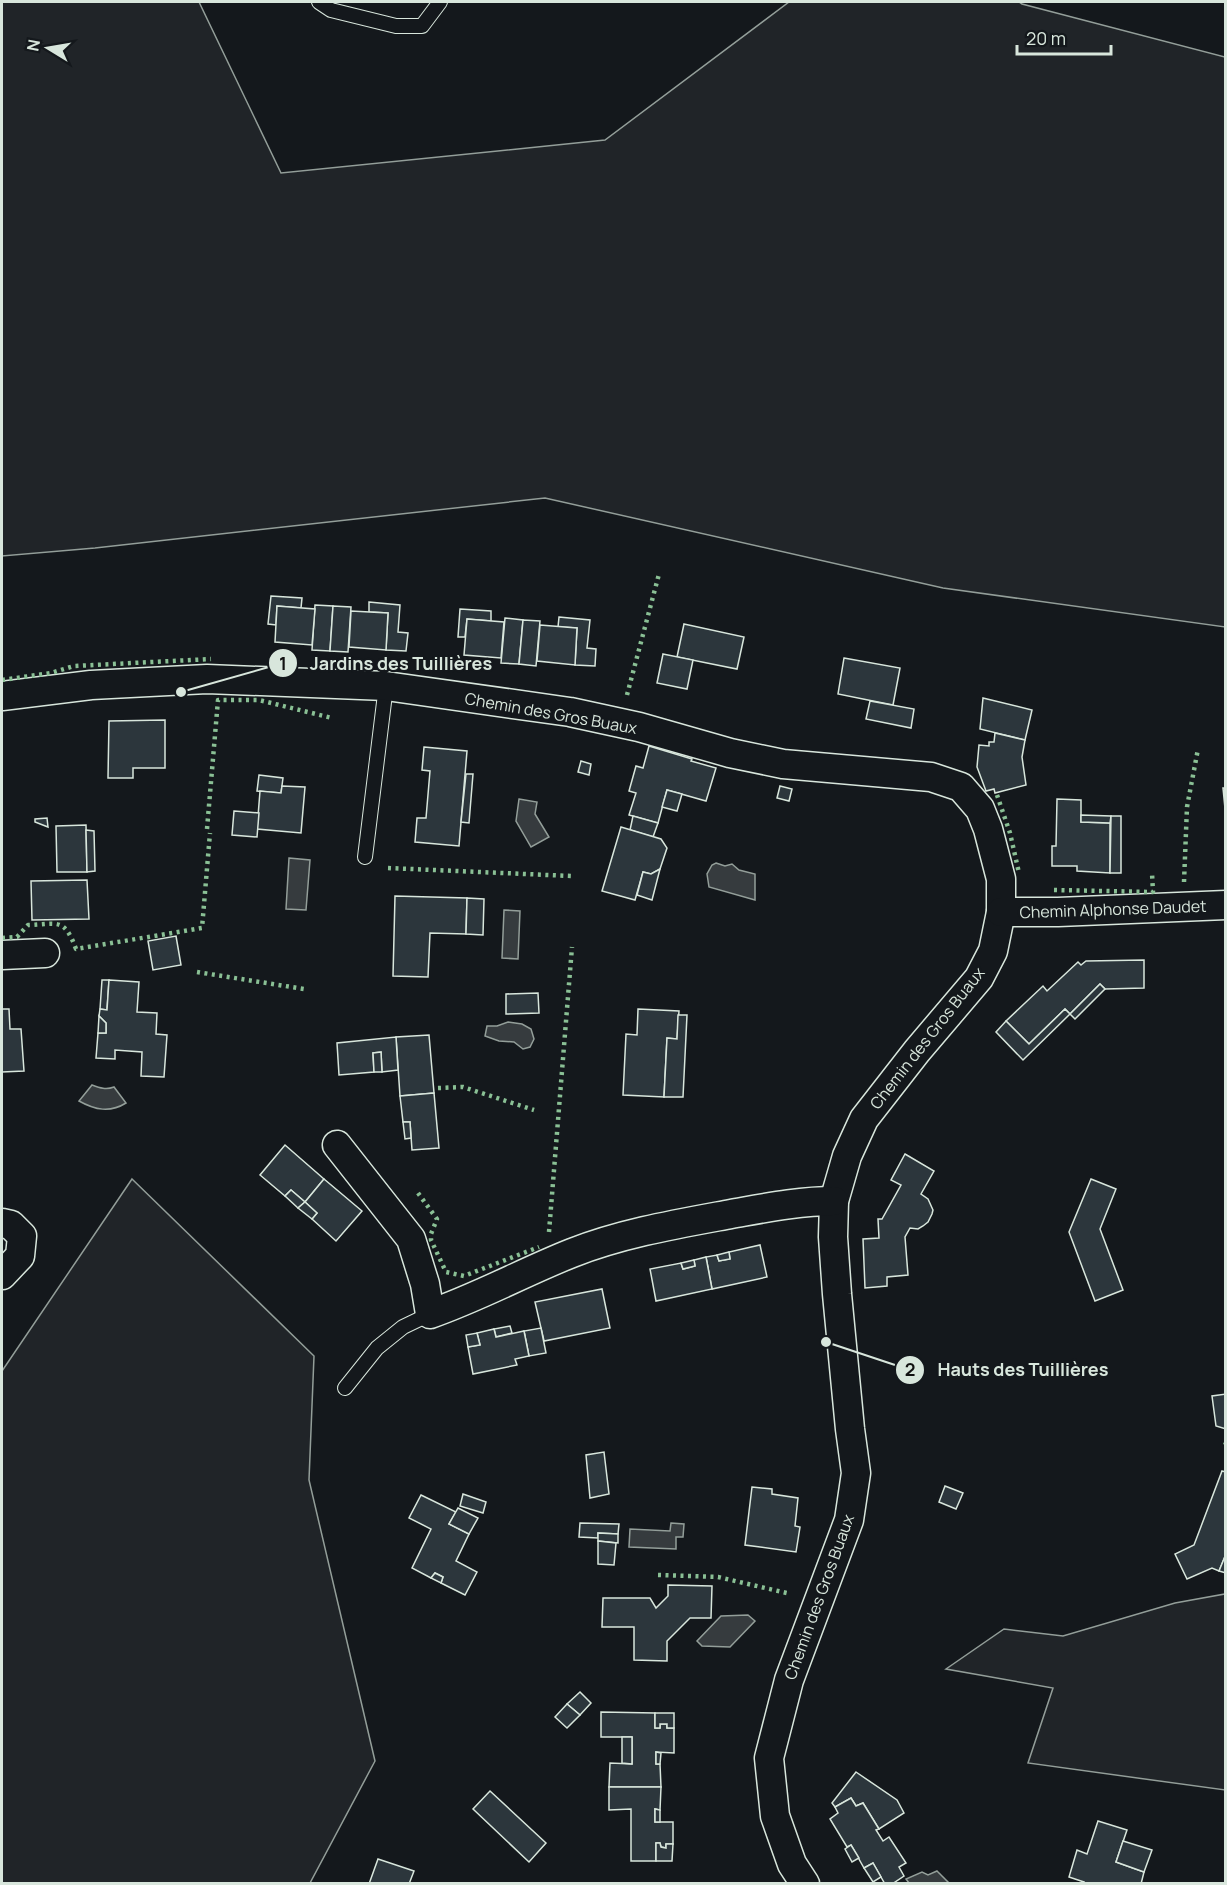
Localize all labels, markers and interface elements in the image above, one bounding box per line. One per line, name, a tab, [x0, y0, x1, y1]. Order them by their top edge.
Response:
north arrow	[18, 18, 78, 78]
scale bar	[1017, 18, 1112, 56]
text: 20 m	[1026, 26, 1066, 50]
text: N	[21, 37, 45, 53]
callout: Jardins des Tuillières	[268, 645, 504, 681]
text: 1	[279, 651, 287, 675]
text: Jardins des Tuillières	[310, 651, 492, 675]
street label: Chemin des Gros Buaux	[463, 687, 639, 739]
street label: Chemin Alphonse Daudet	[1019, 895, 1207, 923]
street label: Chemin des Gros Buaux	[865, 962, 990, 1114]
callout: Hauts des Tuillières	[895, 1352, 1120, 1388]
text: 2	[905, 1357, 915, 1381]
text: Hauts des Tuillières	[938, 1357, 1109, 1381]
street label: Chemin des Gros Buaux	[779, 1511, 859, 1683]

